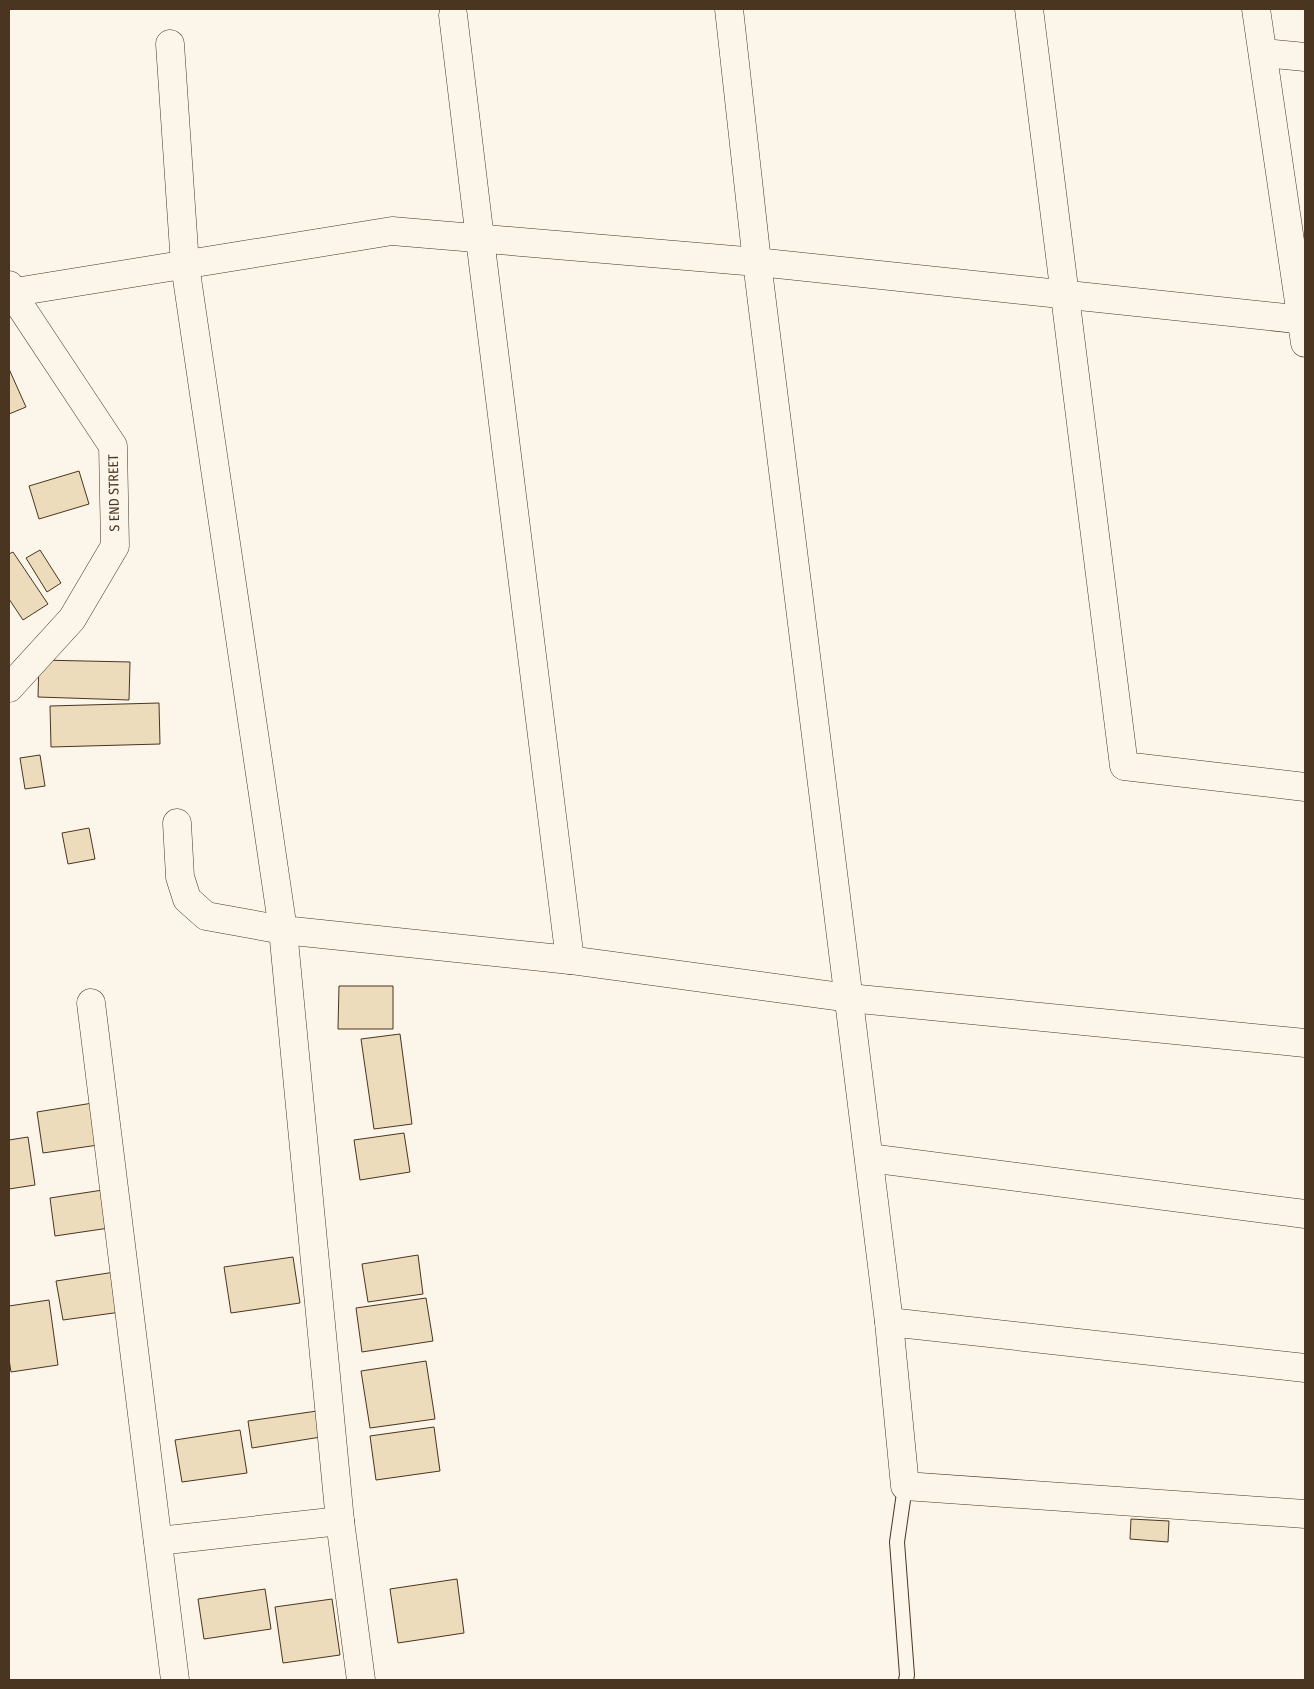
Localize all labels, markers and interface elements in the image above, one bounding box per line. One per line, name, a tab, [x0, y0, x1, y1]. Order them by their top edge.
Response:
street label: S END STREET	[105, 454, 123, 532]

